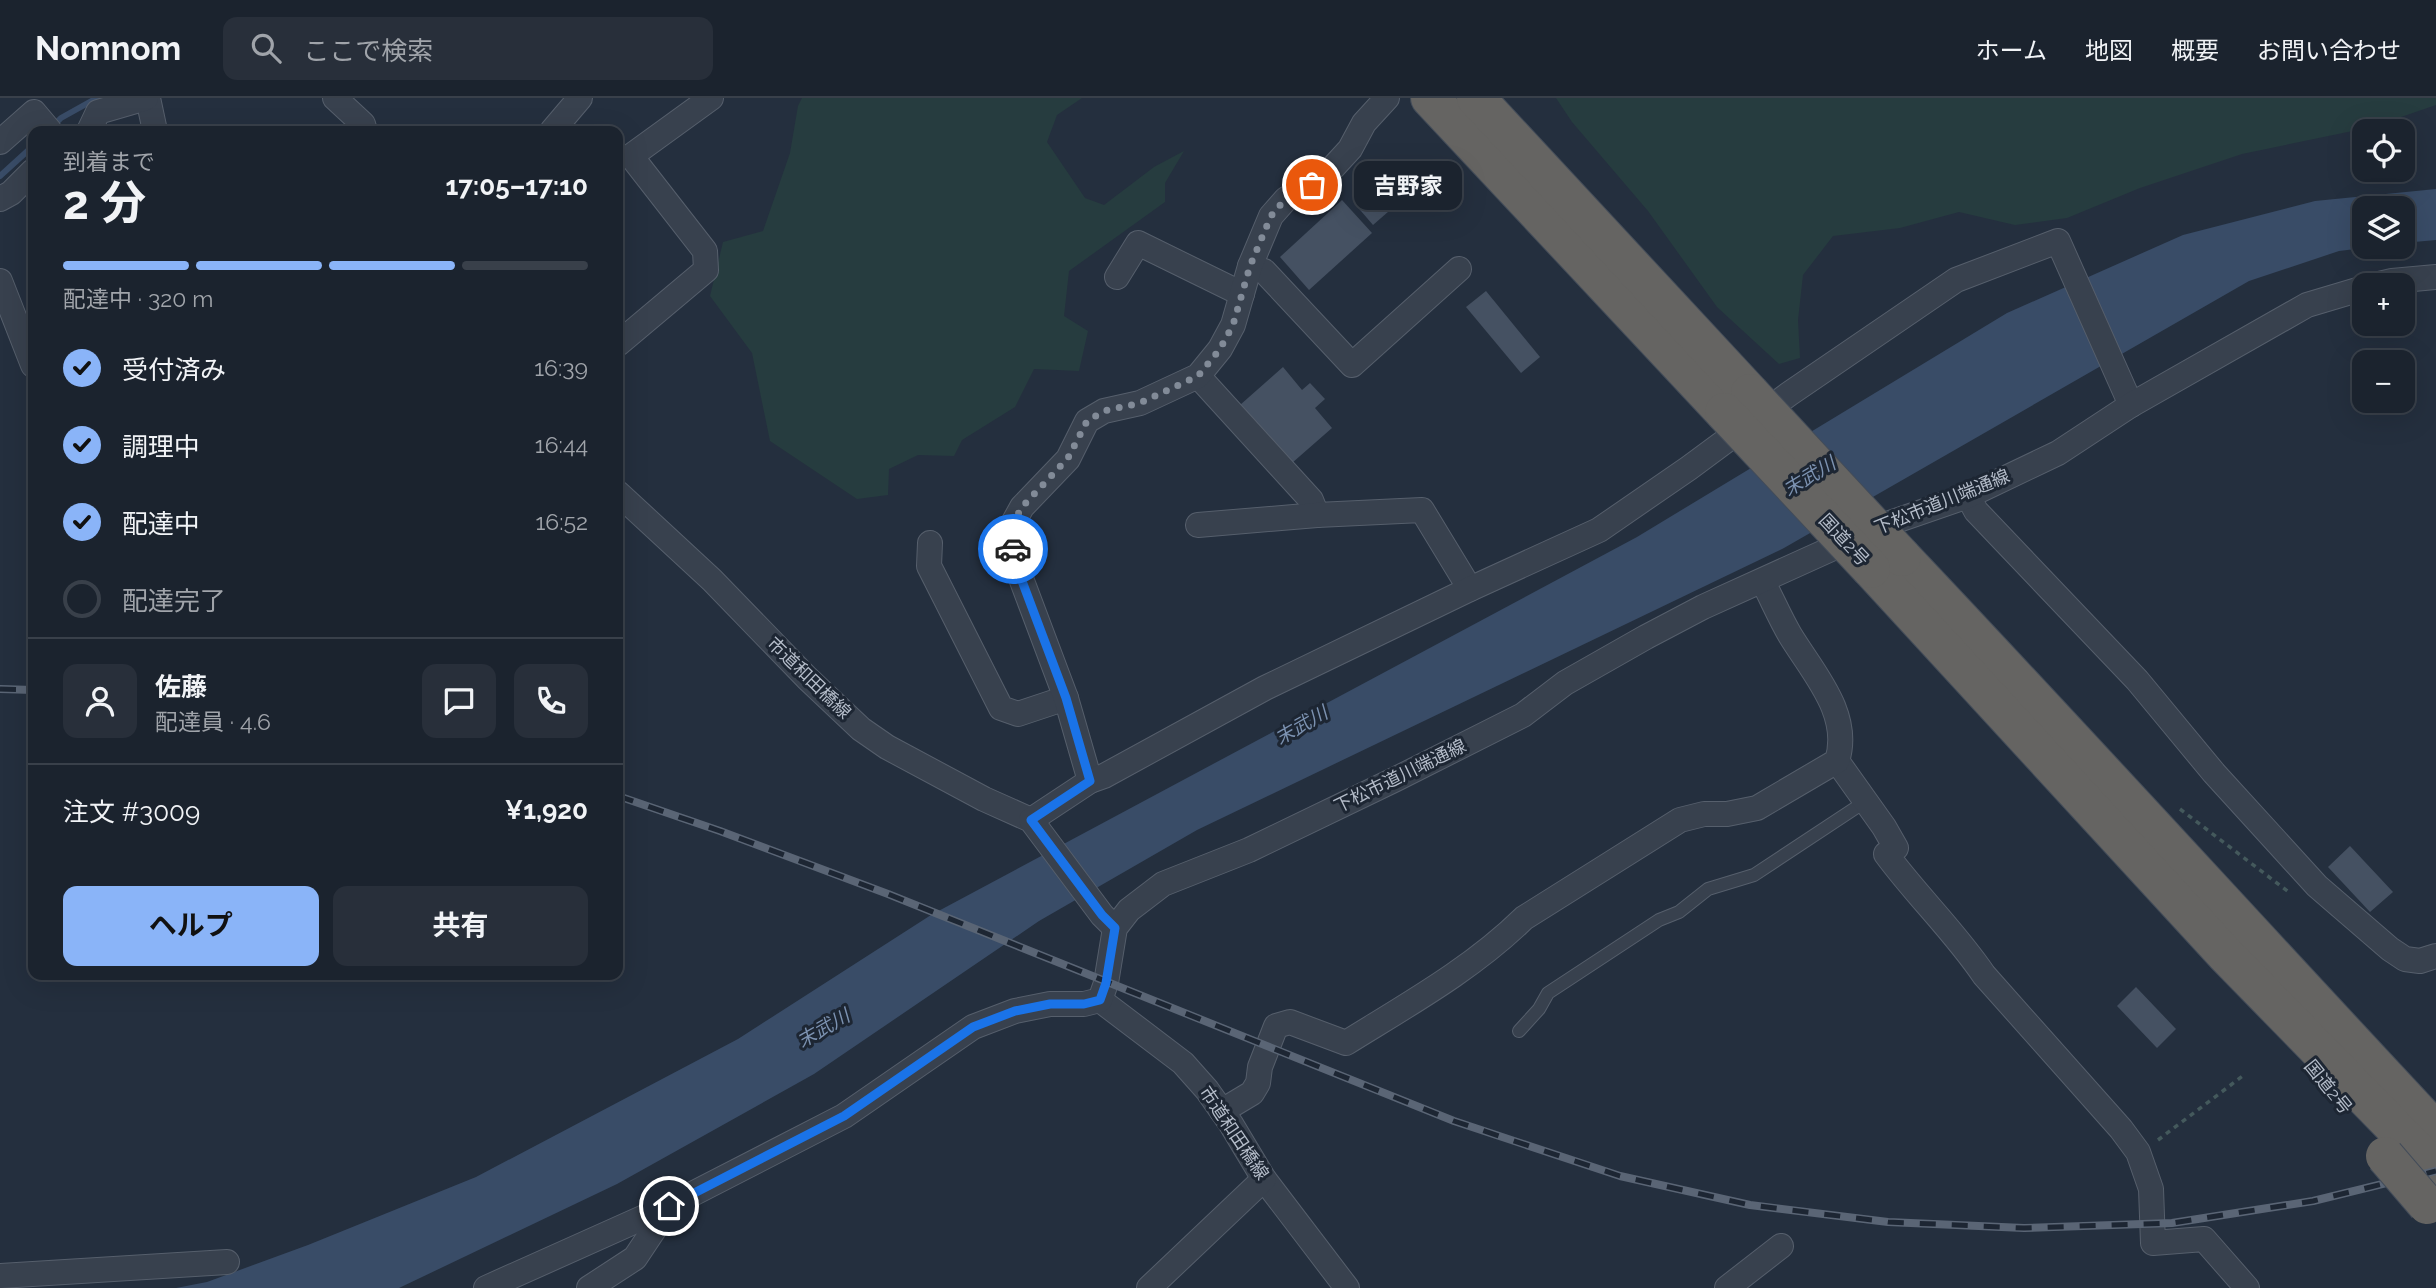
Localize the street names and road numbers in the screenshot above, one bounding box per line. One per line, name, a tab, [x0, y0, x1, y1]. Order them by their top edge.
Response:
street label: 下松市道川端通線	[1871, 465, 2013, 538]
street label: 国道2号	[1815, 509, 1874, 570]
street label: 市道和田橋線	[763, 633, 855, 723]
street label: 下松市道川端通線	[1330, 735, 1469, 817]
street label: 国道2号	[2300, 1055, 2356, 1118]
street label: 市道和田橋線	[1196, 1082, 1273, 1183]

